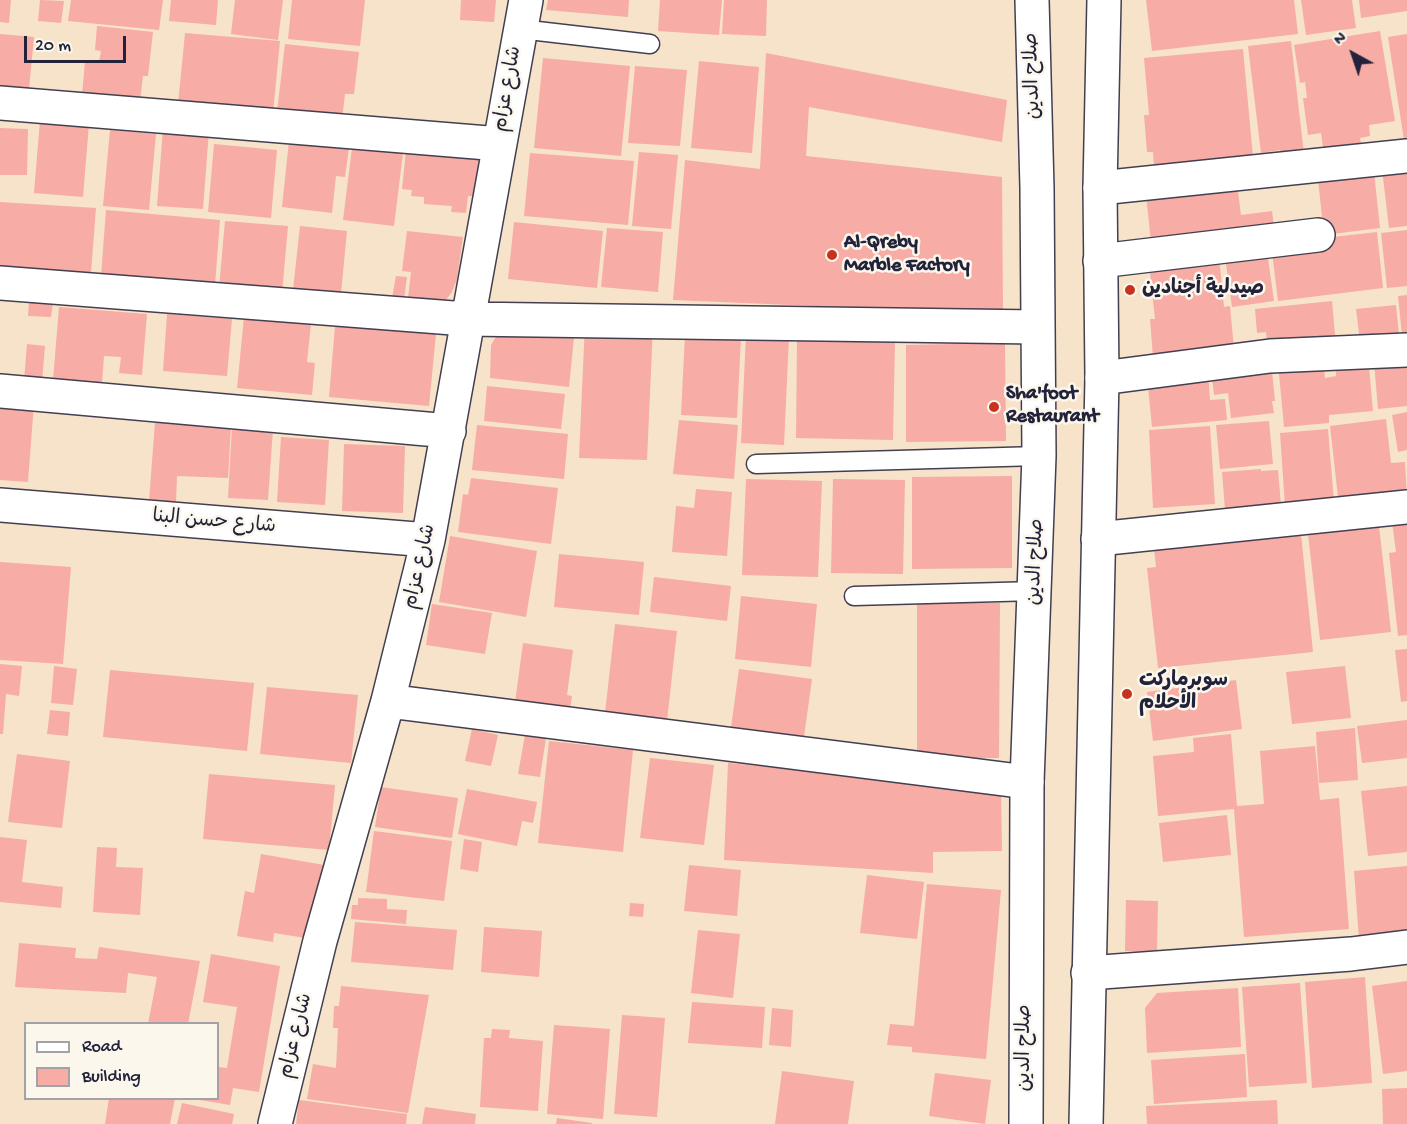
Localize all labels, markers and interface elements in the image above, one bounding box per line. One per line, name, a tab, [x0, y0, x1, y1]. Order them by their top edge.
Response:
scale bar	[27, 24, 129, 62]
north arrow	[1323, 24, 1383, 84]
text: N	[1331, 29, 1351, 50]
street label: صلاح الدين	[1020, 32, 1048, 120]
text: 20 m	[35, 36, 71, 57]
street label: شارع عزام	[490, 44, 528, 134]
place label: Al-Qreby Marble Factory	[844, 232, 970, 279]
marker: Al-Qreby Marble Factory	[825, 248, 839, 262]
place label: صيدلية أجنادين	[1142, 278, 1264, 302]
marker: صيدلية أجنادين	[1123, 283, 1137, 297]
place label: Sha'foot Restaurant	[1006, 383, 1099, 430]
marker: Sha'foot Restaurant	[987, 400, 1001, 414]
street label: شارع حسن البنا	[151, 506, 277, 540]
street label: صلاح الدين	[1023, 518, 1051, 606]
street label: شارع عزام	[400, 522, 442, 612]
place label: سوبرماركت الأحلام	[1139, 670, 1228, 717]
marker: سوبرماركت الأحلام	[1120, 687, 1134, 701]
street label: شارع عزام	[275, 991, 319, 1081]
street label: صلاح الدين	[1014, 1005, 1038, 1091]
legend	[24, 1022, 219, 1100]
text: Road	[82, 1037, 121, 1058]
text: Building	[82, 1067, 141, 1088]

